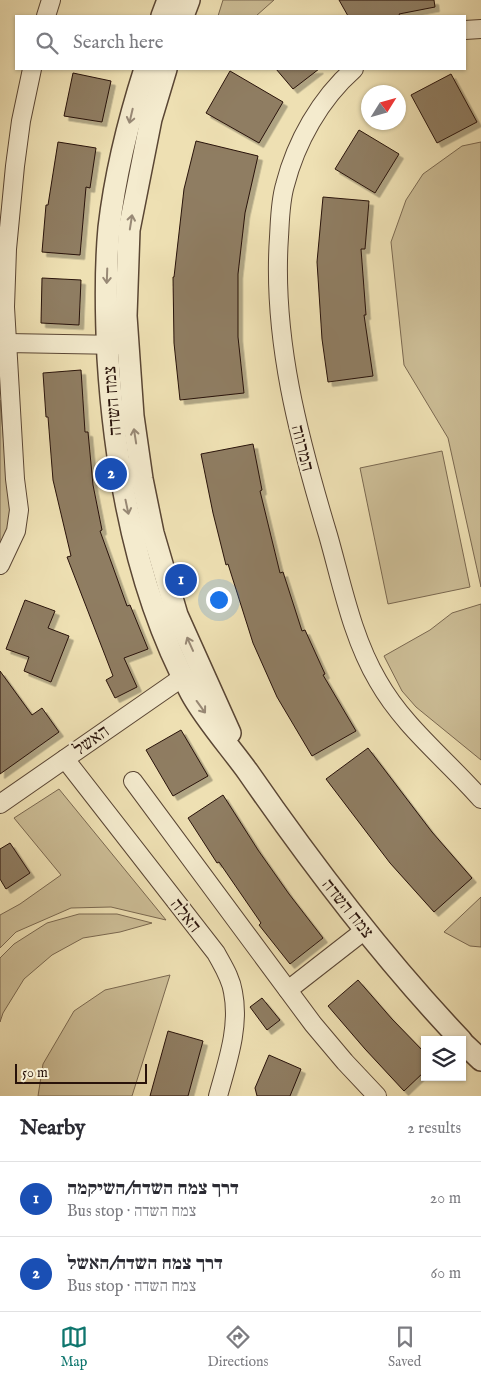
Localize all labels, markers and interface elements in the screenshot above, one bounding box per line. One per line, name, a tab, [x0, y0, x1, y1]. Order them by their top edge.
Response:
search box	[15, 15, 466, 70]
icon: search	[33, 29, 61, 57]
text: Search here	[73, 31, 164, 55]
north arrow	[361, 85, 406, 130]
one-way arrow	[126, 107, 135, 123]
one-way arrow	[126, 214, 136, 230]
one-way arrow	[102, 268, 111, 284]
street label: צמח השדה	[99, 365, 128, 437]
street label: המרווה	[285, 423, 318, 474]
one-way arrow	[130, 429, 140, 445]
pin: 2	[95, 455, 127, 493]
one-way arrow	[123, 498, 132, 514]
pin: 1	[165, 561, 197, 599]
your location	[206, 587, 232, 613]
one-way arrow	[184, 637, 194, 652]
one-way arrow	[196, 700, 206, 714]
street label: האשל	[69, 721, 114, 762]
street label: צמח השדה	[316, 874, 378, 943]
street label: האלה	[164, 894, 205, 938]
map controls	[421, 1036, 466, 1081]
button: layers	[421, 1036, 466, 1081]
scale bar	[15, 1061, 148, 1084]
text: 50 m	[22, 1064, 48, 1082]
text: Nearby	[20, 1115, 85, 1142]
text: 2 results	[407, 1119, 461, 1139]
text: דרך צמח השדה/השיקמה	[67, 1177, 239, 1201]
text: 1	[33, 1189, 39, 1209]
text: 20 m	[430, 1189, 461, 1209]
text: Bus stop · צמח השדה	[67, 1202, 196, 1222]
text: דרך צמח השדה/האשל	[67, 1252, 223, 1276]
text: 2	[32, 1264, 40, 1284]
text: 60 m	[431, 1264, 461, 1284]
text: Bus stop · צמח השדה	[67, 1277, 196, 1297]
tab: Map	[60, 1323, 88, 1371]
tab: Directions	[207, 1323, 268, 1371]
tab: Saved	[388, 1323, 421, 1371]

